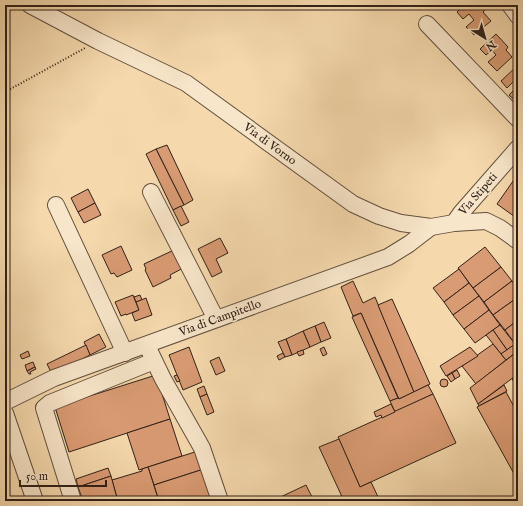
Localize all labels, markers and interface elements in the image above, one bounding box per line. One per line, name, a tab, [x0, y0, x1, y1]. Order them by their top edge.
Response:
north arrow	[465, 18, 505, 58]
text: N	[482, 36, 499, 54]
street label: Via di Vorno	[240, 119, 300, 169]
street label: Via Stipeti	[455, 170, 501, 220]
street label: Via di Campitello	[176, 296, 264, 341]
scale bar	[20, 462, 106, 488]
text: 50 m	[26, 469, 48, 484]

